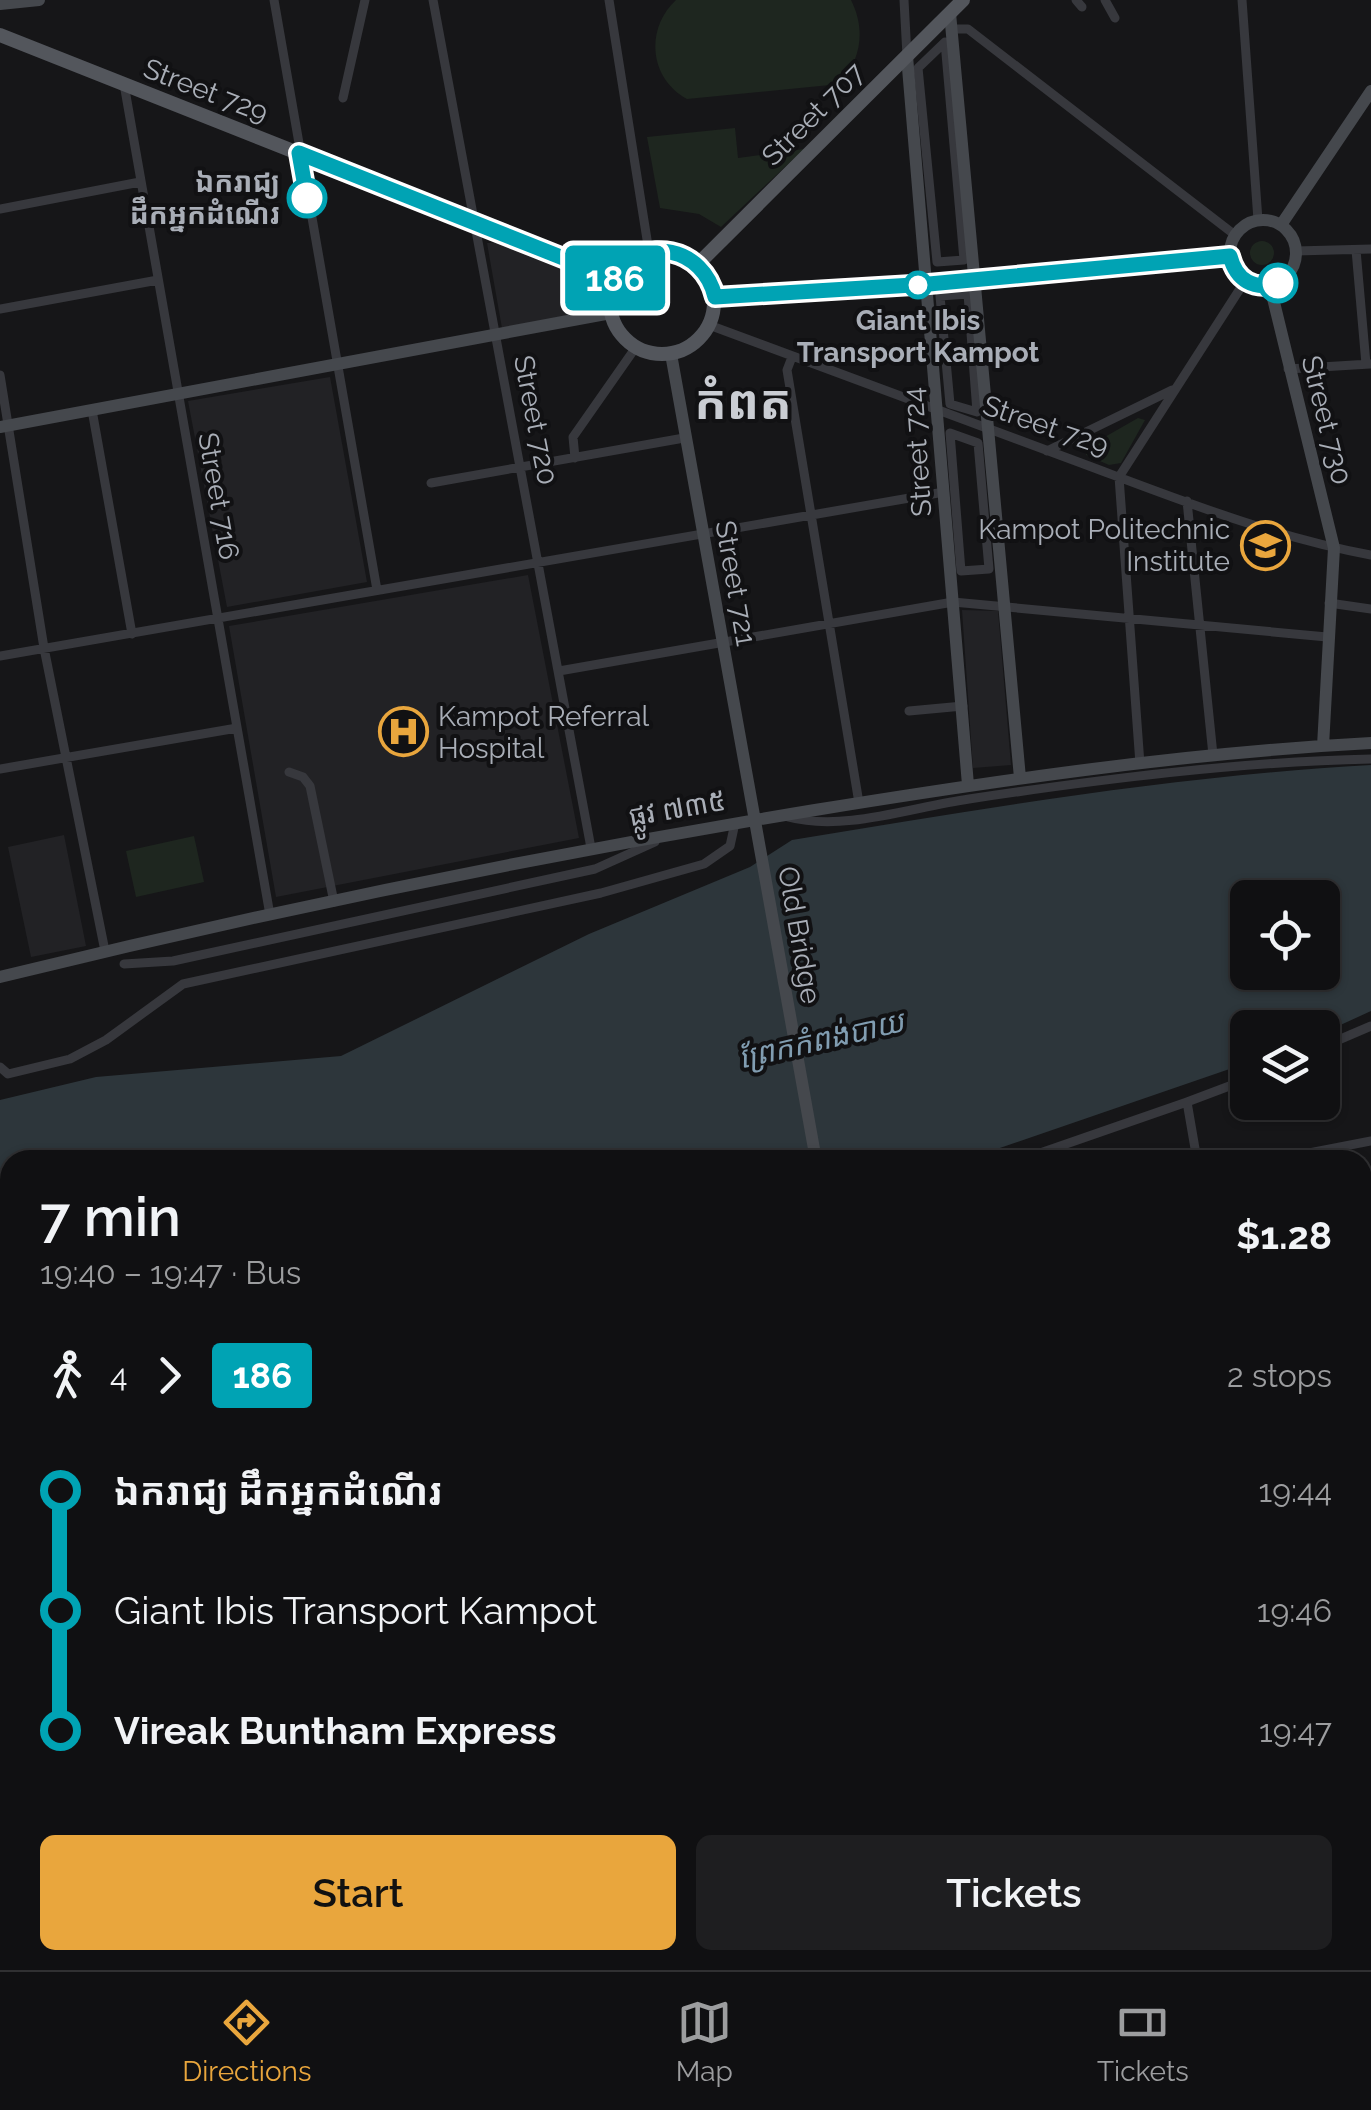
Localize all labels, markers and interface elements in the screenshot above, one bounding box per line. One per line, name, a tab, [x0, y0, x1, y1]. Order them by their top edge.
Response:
street label: Street 729	[139, 52, 273, 129]
street label: Street 707	[755, 56, 872, 173]
place label: ឯករាជ្យ ដឹកអ្នកដំណើរ	[130, 166, 280, 233]
marker: ឯករាជ្យ ដឹកអ្នកដំណើរ	[288, 179, 326, 217]
line badge: 186	[558, 246, 672, 310]
text: 186	[585, 258, 645, 299]
unlabelled marker	[1259, 264, 1297, 302]
marker: Giant Ibis Transport Kampot	[905, 272, 931, 298]
place label: Giant Ibis Transport Kampot	[797, 304, 1040, 369]
street label: Street 720	[507, 352, 564, 488]
street label: Street 730	[1295, 352, 1358, 488]
district label: កំពត	[694, 374, 792, 430]
street label: Street 724	[897, 386, 938, 518]
street label: Street 729	[979, 389, 1113, 462]
street label: Street 716	[191, 430, 246, 562]
place label: Kampot Politechnic Institute	[978, 513, 1230, 578]
street label: Street 721	[708, 518, 763, 648]
school or university icon: Kampot Politechnic Institute	[1239, 519, 1291, 571]
place label: Kampot Referral Hospital	[438, 700, 649, 765]
hospital icon: Kampot Referral Hospital	[377, 706, 429, 758]
street label: ផ្លូវ ៧៣៥	[626, 784, 730, 841]
street label: Old Bridge	[771, 864, 828, 1006]
map controls	[1230, 880, 1340, 1120]
button: locate	[1230, 880, 1340, 990]
water label: ព្រែកកំពង់បាយ	[735, 1003, 910, 1077]
button: layers	[1230, 1010, 1340, 1120]
text: 7 min	[40, 1184, 181, 1249]
text: $1.28	[1236, 1213, 1332, 1258]
text: 19:40 – 19:47 · Bus	[40, 1254, 301, 1291]
icon: walk	[40, 1348, 95, 1403]
icon: forward	[142, 1348, 197, 1403]
text: 186	[232, 1355, 292, 1396]
text: 4	[110, 1357, 127, 1394]
text: 2 stops	[1227, 1357, 1332, 1394]
text: ឯករាជ្យ ដឹកអ្នកដំណើរ	[114, 1469, 442, 1514]
text: 19:44	[1259, 1472, 1332, 1509]
text: Giant Ibis Transport Kampot	[114, 1588, 597, 1633]
text: 19:46	[1257, 1592, 1332, 1629]
text: Vireak Buntham Express	[114, 1708, 557, 1753]
text: 19:47	[1259, 1712, 1332, 1749]
button: Start	[40, 1835, 676, 1950]
button: Tickets	[696, 1835, 1332, 1950]
tab: Directions	[182, 1995, 311, 2088]
tab: Map	[676, 1995, 733, 2088]
tab: Tickets	[1097, 1995, 1189, 2088]

